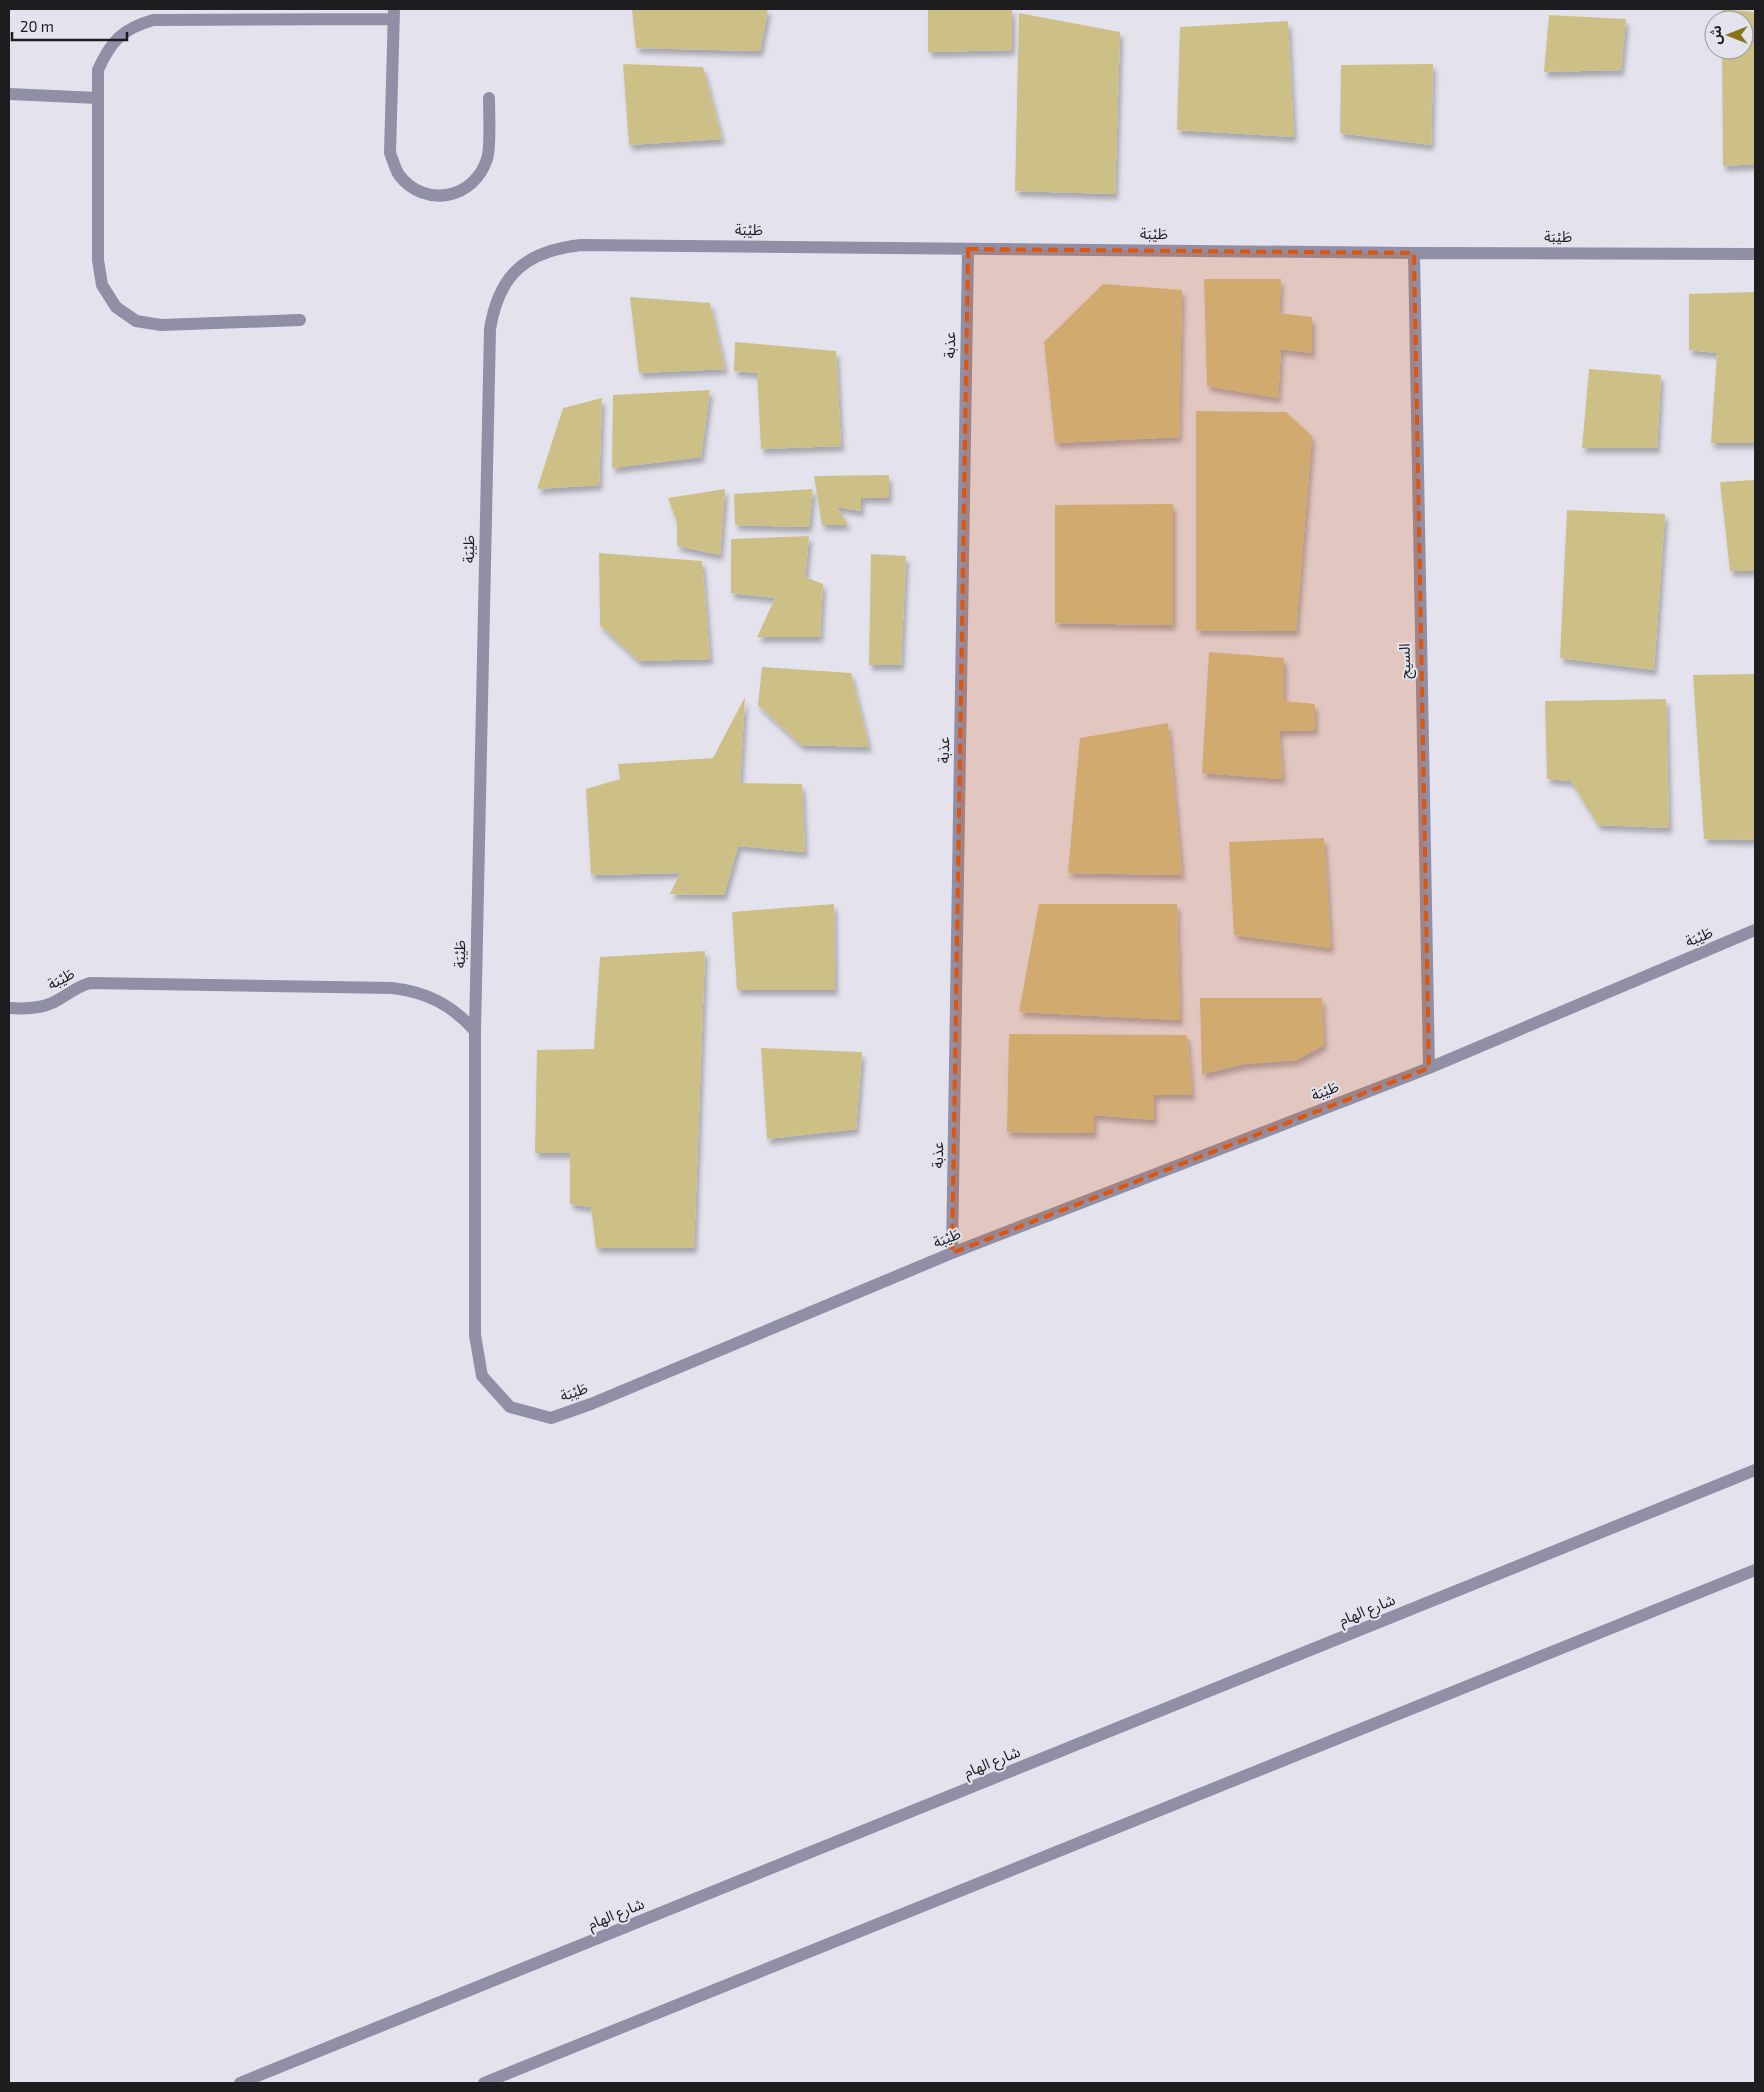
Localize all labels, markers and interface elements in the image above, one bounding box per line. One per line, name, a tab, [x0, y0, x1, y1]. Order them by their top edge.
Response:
scale bar	[12, 10, 128, 42]
north arrow	[1704, 10, 1754, 60]
text: 20 m	[20, 17, 54, 35]
text: ش	[1707, 25, 1724, 45]
street label: طَيْبَة	[735, 220, 763, 238]
street label: طَيْبَة	[1140, 224, 1168, 242]
street label: طَيْبَة	[1544, 227, 1572, 245]
street label: عذبة	[940, 331, 958, 359]
street label: طَيْبَة	[459, 535, 477, 563]
street label: السيج	[1395, 643, 1417, 679]
street label: عذبة	[934, 736, 952, 764]
street label: طَيْبَة	[1682, 922, 1715, 950]
street label: طَيْبَة	[450, 940, 468, 968]
street label: طَيْبَة	[44, 964, 77, 993]
street label: طَيْبَة	[1308, 1077, 1341, 1104]
street label: عذبة	[928, 1141, 946, 1169]
street label: طَيْبَة	[930, 1223, 963, 1251]
street label: طَيْبَة	[557, 1378, 590, 1404]
street label: شارع الهام	[1336, 1590, 1399, 1632]
street label: شارع الهام	[961, 1742, 1024, 1784]
street label: شارع الهام	[585, 1894, 648, 1936]

